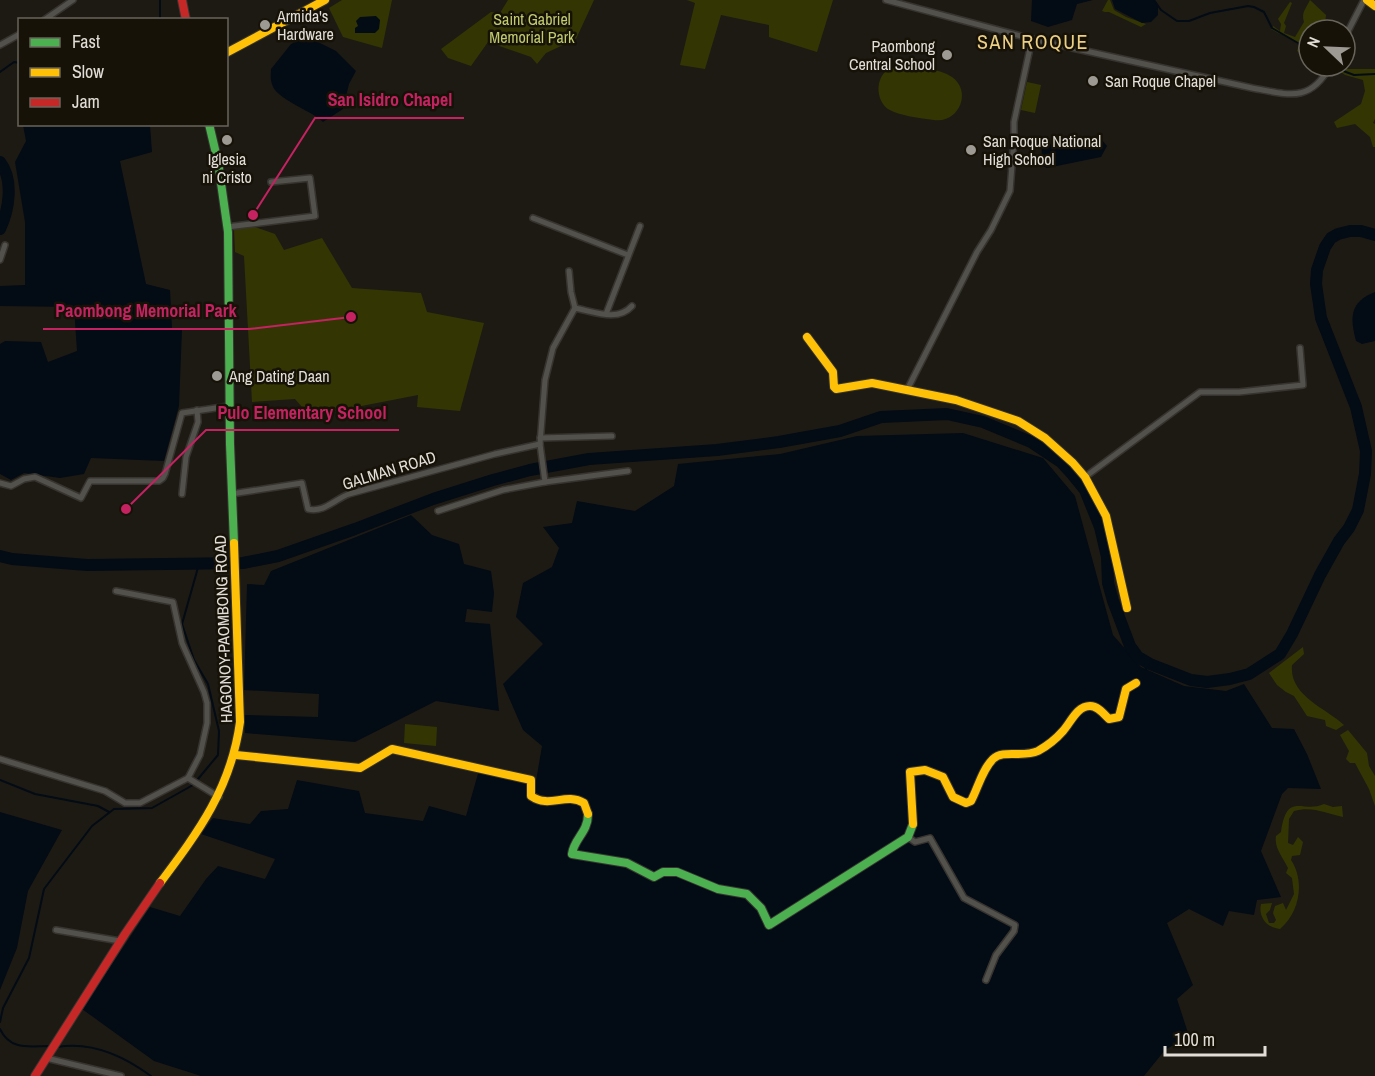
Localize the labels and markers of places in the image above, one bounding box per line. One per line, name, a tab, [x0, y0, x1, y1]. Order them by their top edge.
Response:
place label: Armida's Hardware	[276, 5, 334, 45]
marker: Armida's Hardware	[258, 18, 272, 32]
place label: Paombong Central School	[849, 35, 936, 75]
marker: Paombong Central School	[940, 48, 954, 62]
place label: San Roque Chapel	[1105, 70, 1216, 92]
marker: San Roque Chapel	[1086, 74, 1100, 88]
callout: San Isidro Chapel	[315, 82, 464, 118]
place label: San Roque National High School	[983, 130, 1101, 170]
marker: Iglesia ni Cristo	[220, 133, 234, 147]
marker: San Roque National High School	[964, 143, 978, 157]
place label: Iglesia ni Cristo	[202, 148, 252, 188]
callout: Paombong Memorial Park	[43, 293, 249, 329]
place label: Ang Dating Daan	[228, 365, 330, 387]
marker: Ang Dating Daan	[210, 369, 224, 383]
callout: Pulo Elementary School	[206, 394, 399, 430]

